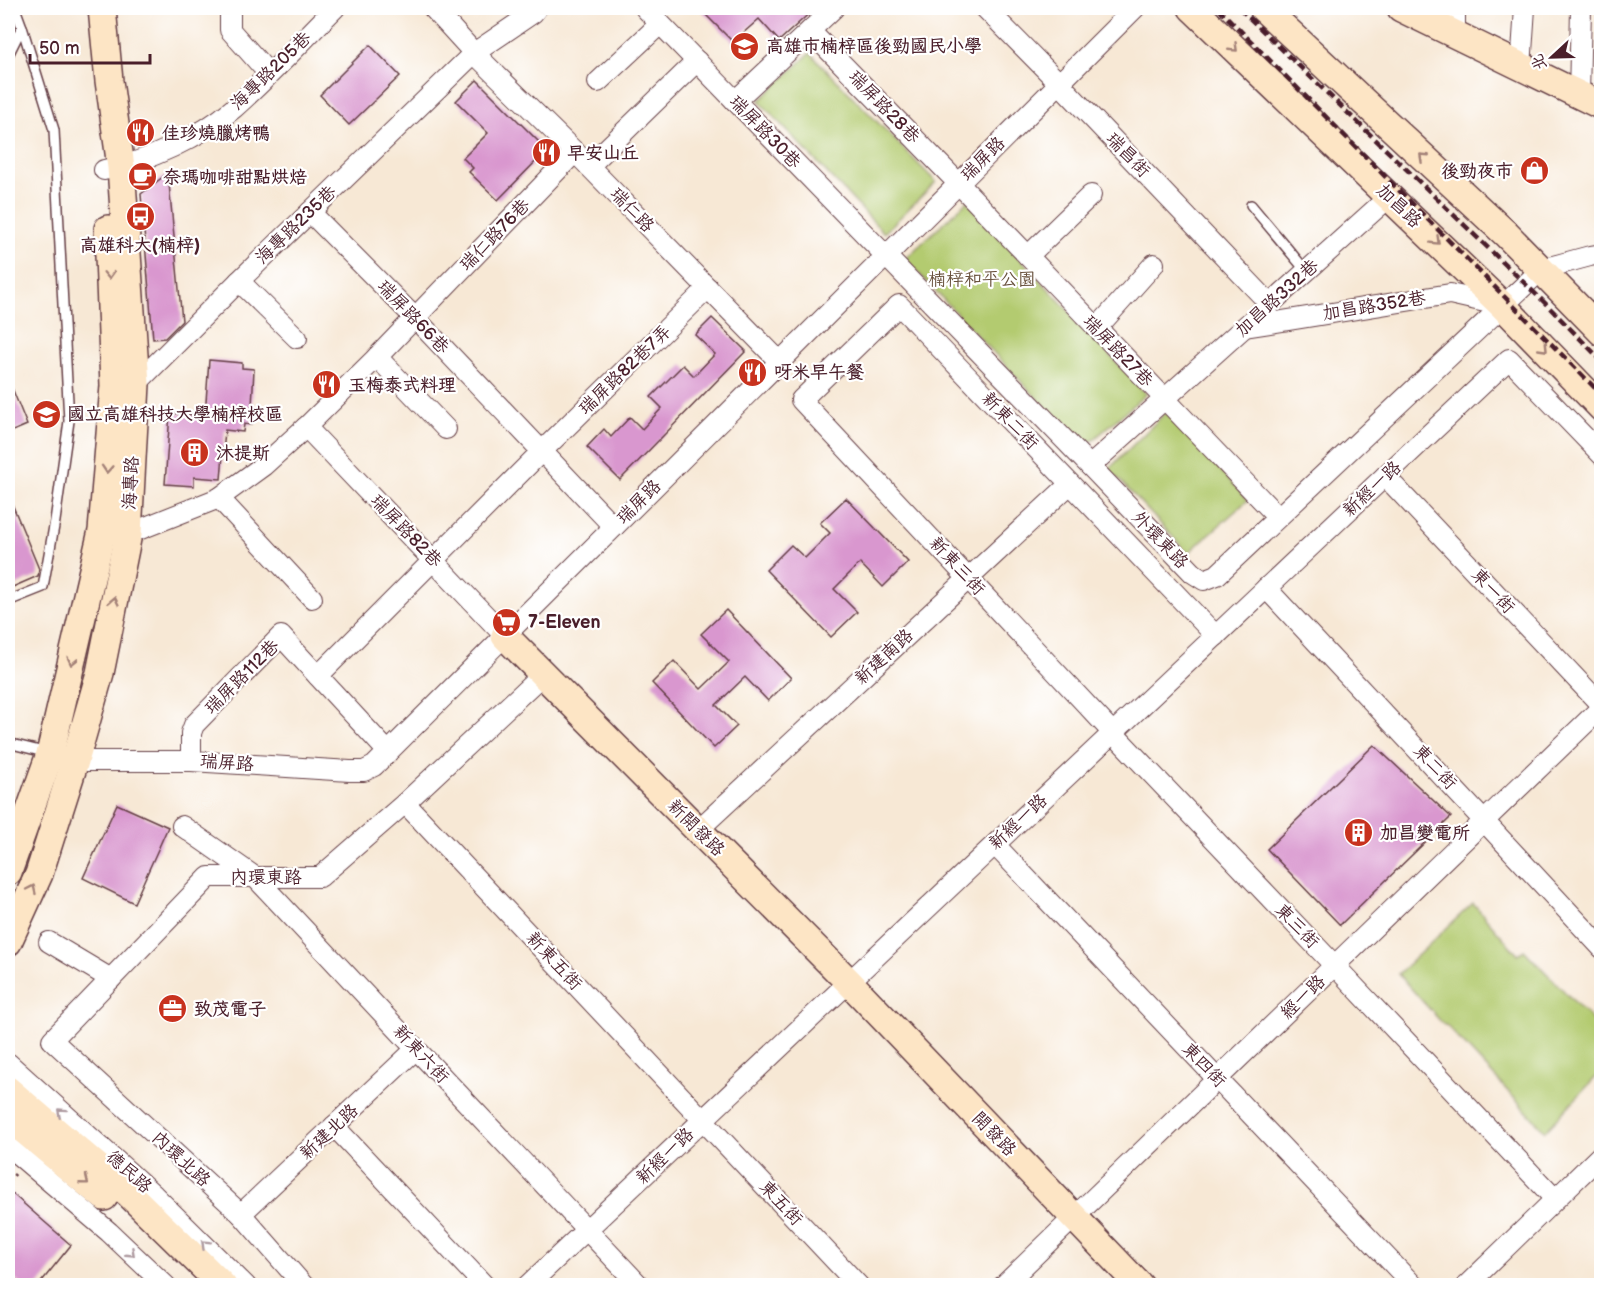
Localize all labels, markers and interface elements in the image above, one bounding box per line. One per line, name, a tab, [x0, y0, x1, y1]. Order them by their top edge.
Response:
scale bar	[30, 27, 150, 65]
street label: 海專路205巷	[226, 27, 316, 115]
north arrow	[1522, 27, 1582, 87]
school or university icon: 高雄市楠梓區後勁國民小學	[729, 30, 761, 62]
place label: 高雄市楠梓區後勁國民小學	[766, 36, 982, 57]
text: 50 m	[39, 38, 80, 59]
one-way arrow	[1228, 41, 1238, 52]
text: 北	[1528, 51, 1551, 73]
street label: 瑞屏路28巷	[844, 66, 924, 148]
street label: 瑞屏路30巷	[725, 91, 805, 173]
restaurant icon: 佳珍燒臘烤鴨	[125, 117, 157, 149]
place label: 佳珍燒臘烤鴨	[162, 123, 270, 144]
street label: 瑞昌街	[1102, 128, 1154, 182]
street label: 瑞屏路	[956, 132, 1010, 186]
restaurant icon: 早安山丘	[530, 137, 562, 169]
place label: 早安山丘	[567, 143, 639, 164]
one-way arrow	[1419, 153, 1430, 164]
shop icon: 後勁夜市	[1518, 155, 1550, 187]
cafe icon: 奈瑪咖啡甜點烘焙	[126, 161, 158, 193]
place label: 後勁夜市	[1441, 161, 1513, 182]
place label: 奈瑪咖啡甜點烘焙	[163, 167, 307, 188]
street label: 加昌路	[1372, 180, 1426, 232]
street label: 海專路235巷	[251, 181, 341, 269]
street label: 瑞仁路	[606, 183, 658, 237]
street label: 瑞仁路76巷	[456, 195, 534, 275]
bus stop icon: 高雄科大(楠梓)	[124, 200, 156, 232]
one-way arrow	[1428, 234, 1439, 245]
place label: 高雄科大(楠梓)	[80, 235, 200, 256]
street label: 加昌路332巷	[1231, 255, 1323, 341]
park label: 楠梓和平公園	[928, 269, 1036, 290]
one-way arrow	[103, 270, 116, 279]
street label: 瑞屏路66巷	[373, 276, 453, 358]
street label: 加昌路352巷	[1321, 287, 1427, 325]
street label: 瑞屏路27巷	[1079, 311, 1157, 391]
street label: 瑞屏路82巷7弄	[575, 321, 675, 419]
one-way arrow	[1536, 341, 1547, 352]
restaurant icon: 呀米早午餐	[737, 356, 769, 388]
place label: 呀米早午餐	[774, 362, 864, 383]
restaurant icon: 玉梅泰式料理	[311, 369, 343, 401]
place label: 玉梅泰式料理	[348, 375, 456, 396]
street label: 新東二街	[977, 388, 1043, 454]
school or university icon: 國立高雄科技大學楠梓校區	[30, 398, 62, 430]
place label: 國立高雄科技大學楠梓校區	[67, 404, 283, 425]
building icon: 沐提斯	[179, 437, 211, 469]
place label: 沐提斯	[216, 443, 270, 464]
street label: 海專路	[119, 455, 143, 511]
street label: 新經一路	[1339, 457, 1405, 521]
one-way arrow	[101, 465, 114, 474]
street label: 瑞屏路	[612, 475, 666, 529]
street label: 瑞屏路82巷	[366, 490, 446, 572]
street label: 外環東路	[1127, 507, 1193, 573]
street label: 新東三街	[925, 533, 989, 599]
street label: 東一街	[1467, 564, 1519, 618]
one-way arrow	[107, 596, 120, 606]
supermarket icon: 7-Eleven	[491, 606, 523, 638]
place label: 7-Eleven	[528, 612, 600, 633]
street label: 新建南路	[851, 625, 917, 689]
street label: 瑞屏路112巷	[200, 635, 284, 719]
one-way arrow	[66, 655, 79, 665]
street label: 東二街	[1409, 740, 1461, 794]
street label: 瑞屏路	[199, 751, 255, 775]
street label: 新經一路	[985, 790, 1051, 854]
street label: 新開發路	[663, 795, 729, 861]
building icon: 加昌變電所	[1343, 817, 1375, 849]
place label: 加昌變電所	[1380, 823, 1470, 844]
street label: 內環東路	[230, 867, 302, 888]
one-way arrow	[25, 885, 37, 896]
street label: 東三街	[1271, 899, 1323, 953]
street label: 新東五街	[522, 928, 586, 994]
street label: 經一路	[1276, 971, 1330, 1023]
office icon: 致茂電子	[157, 993, 189, 1025]
place label: 致茂電子	[194, 999, 266, 1020]
street label: 新東六街	[389, 1021, 453, 1087]
street label: 東四街	[1178, 1038, 1230, 1092]
street label: 新建北路	[296, 1100, 362, 1164]
street label: 開發路	[968, 1107, 1020, 1161]
one-way arrow	[57, 1108, 68, 1119]
street label: 新經一路	[632, 1123, 698, 1189]
street label: 內環北路	[148, 1127, 214, 1191]
street label: 德民路	[102, 1146, 156, 1198]
one-way arrow	[78, 1174, 89, 1185]
street label: 東五街	[755, 1176, 807, 1230]
one-way arrow	[201, 1240, 211, 1251]
one-way arrow	[124, 1246, 135, 1257]

